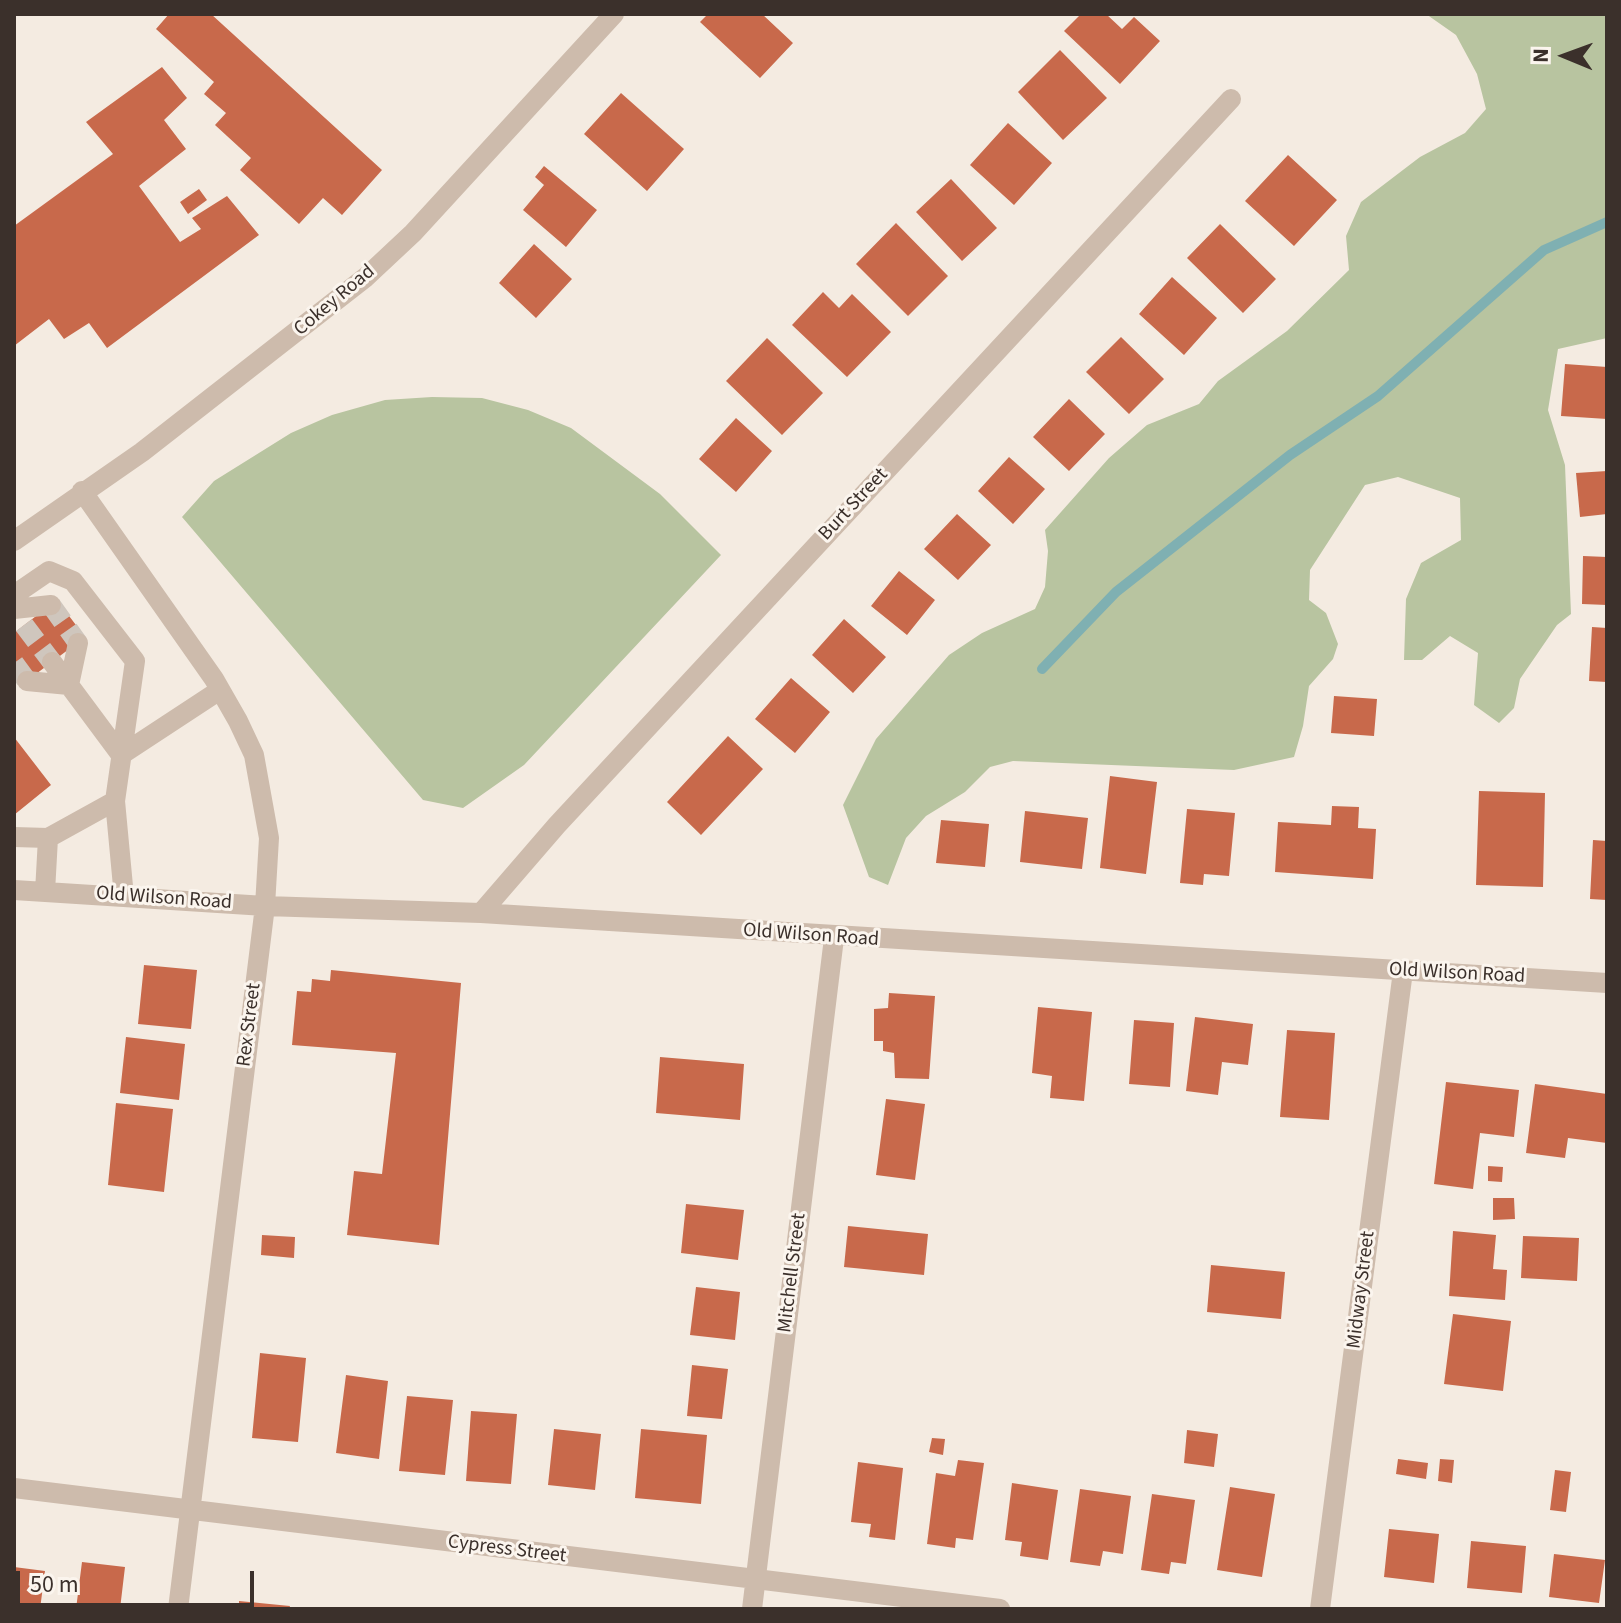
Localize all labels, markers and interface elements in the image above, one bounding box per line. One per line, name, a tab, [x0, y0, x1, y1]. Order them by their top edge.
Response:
north arrow	[1525, 16, 1605, 96]
text: N	[1525, 48, 1557, 63]
street label: Cokey Road	[290, 260, 380, 342]
street label: Burt Street	[814, 464, 894, 546]
street label: Old Wilson Road	[95, 882, 233, 916]
street label: Old Wilson Road	[742, 919, 880, 953]
street label: Old Wilson Road	[1388, 958, 1526, 990]
street label: Rex Street	[233, 982, 267, 1068]
street label: Mitchell Street	[774, 1212, 812, 1334]
street label: Midway Street	[1343, 1230, 1381, 1350]
street label: Cypress Street	[446, 1531, 568, 1569]
scale bar	[20, 1555, 258, 1605]
text: 50 m	[30, 1567, 79, 1602]

